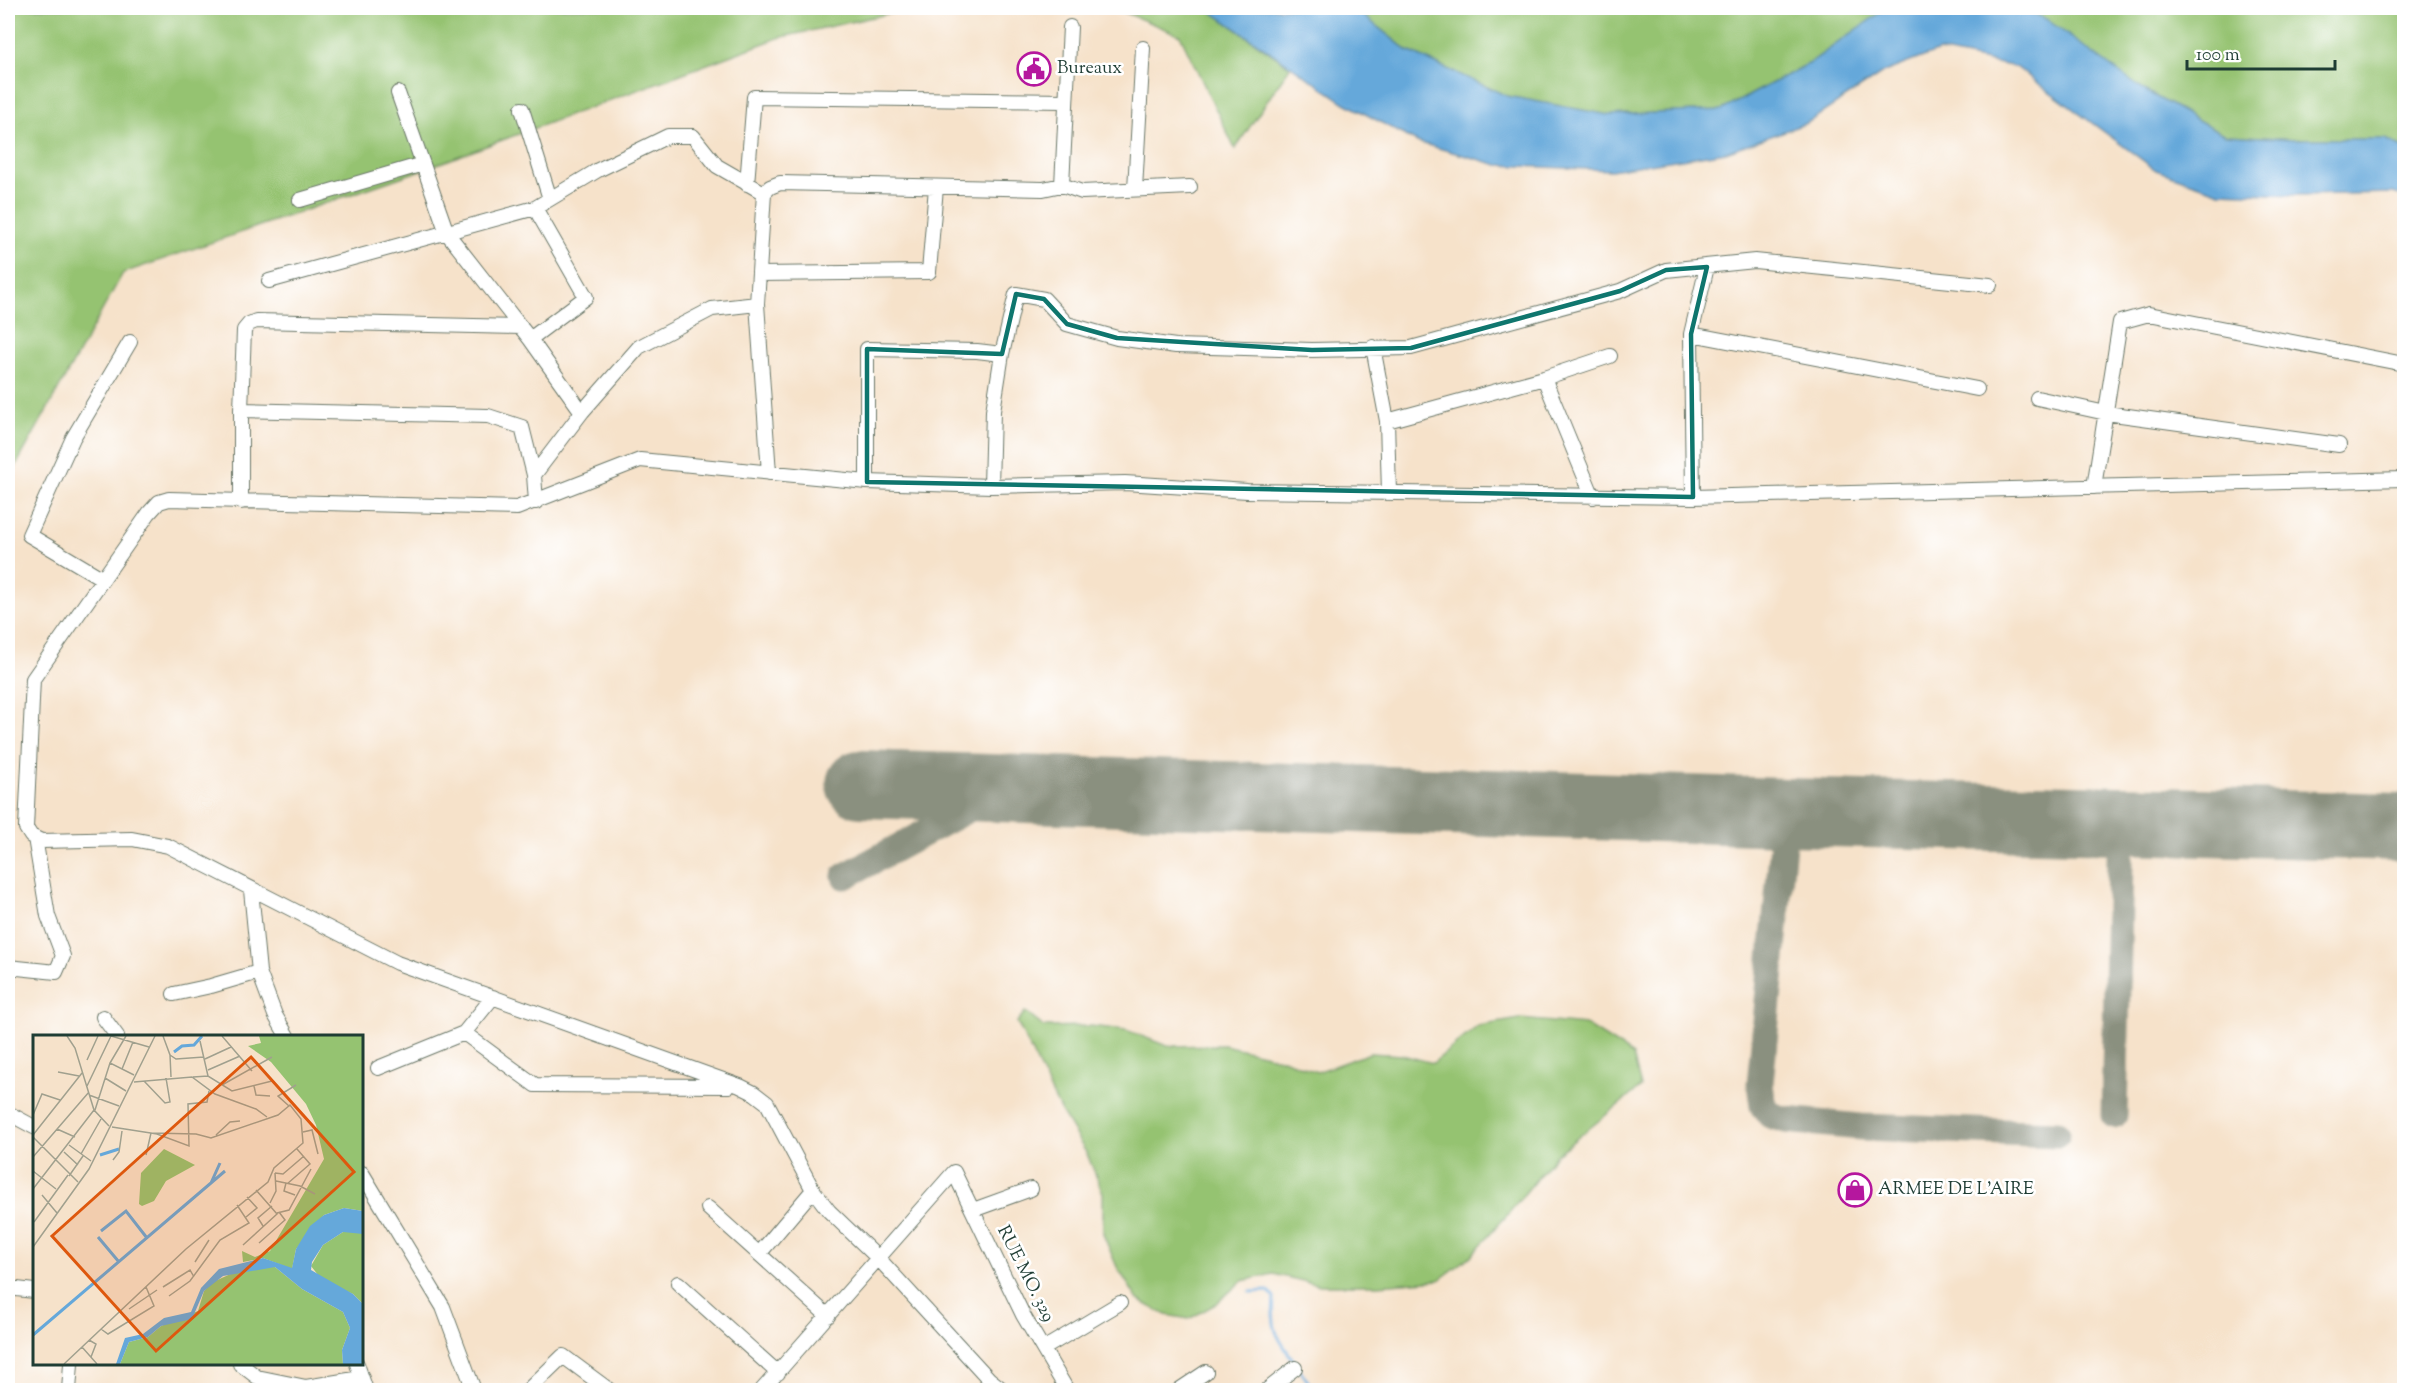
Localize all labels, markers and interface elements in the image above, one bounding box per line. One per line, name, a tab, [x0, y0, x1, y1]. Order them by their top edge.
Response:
scale bar	[2187, 33, 2336, 71]
text: 100 m	[2196, 43, 2240, 69]
public building icon: Bureaux	[1016, 51, 1052, 87]
place label: Bureaux	[1057, 56, 1122, 82]
inset map	[33, 1035, 363, 1365]
shop icon: ARMEE DE L'AIRE	[1837, 1172, 1873, 1208]
place label: ARMEE DE L'AIRE	[1878, 1177, 2034, 1203]
street label: RUE MO. 329	[990, 1221, 1061, 1327]

